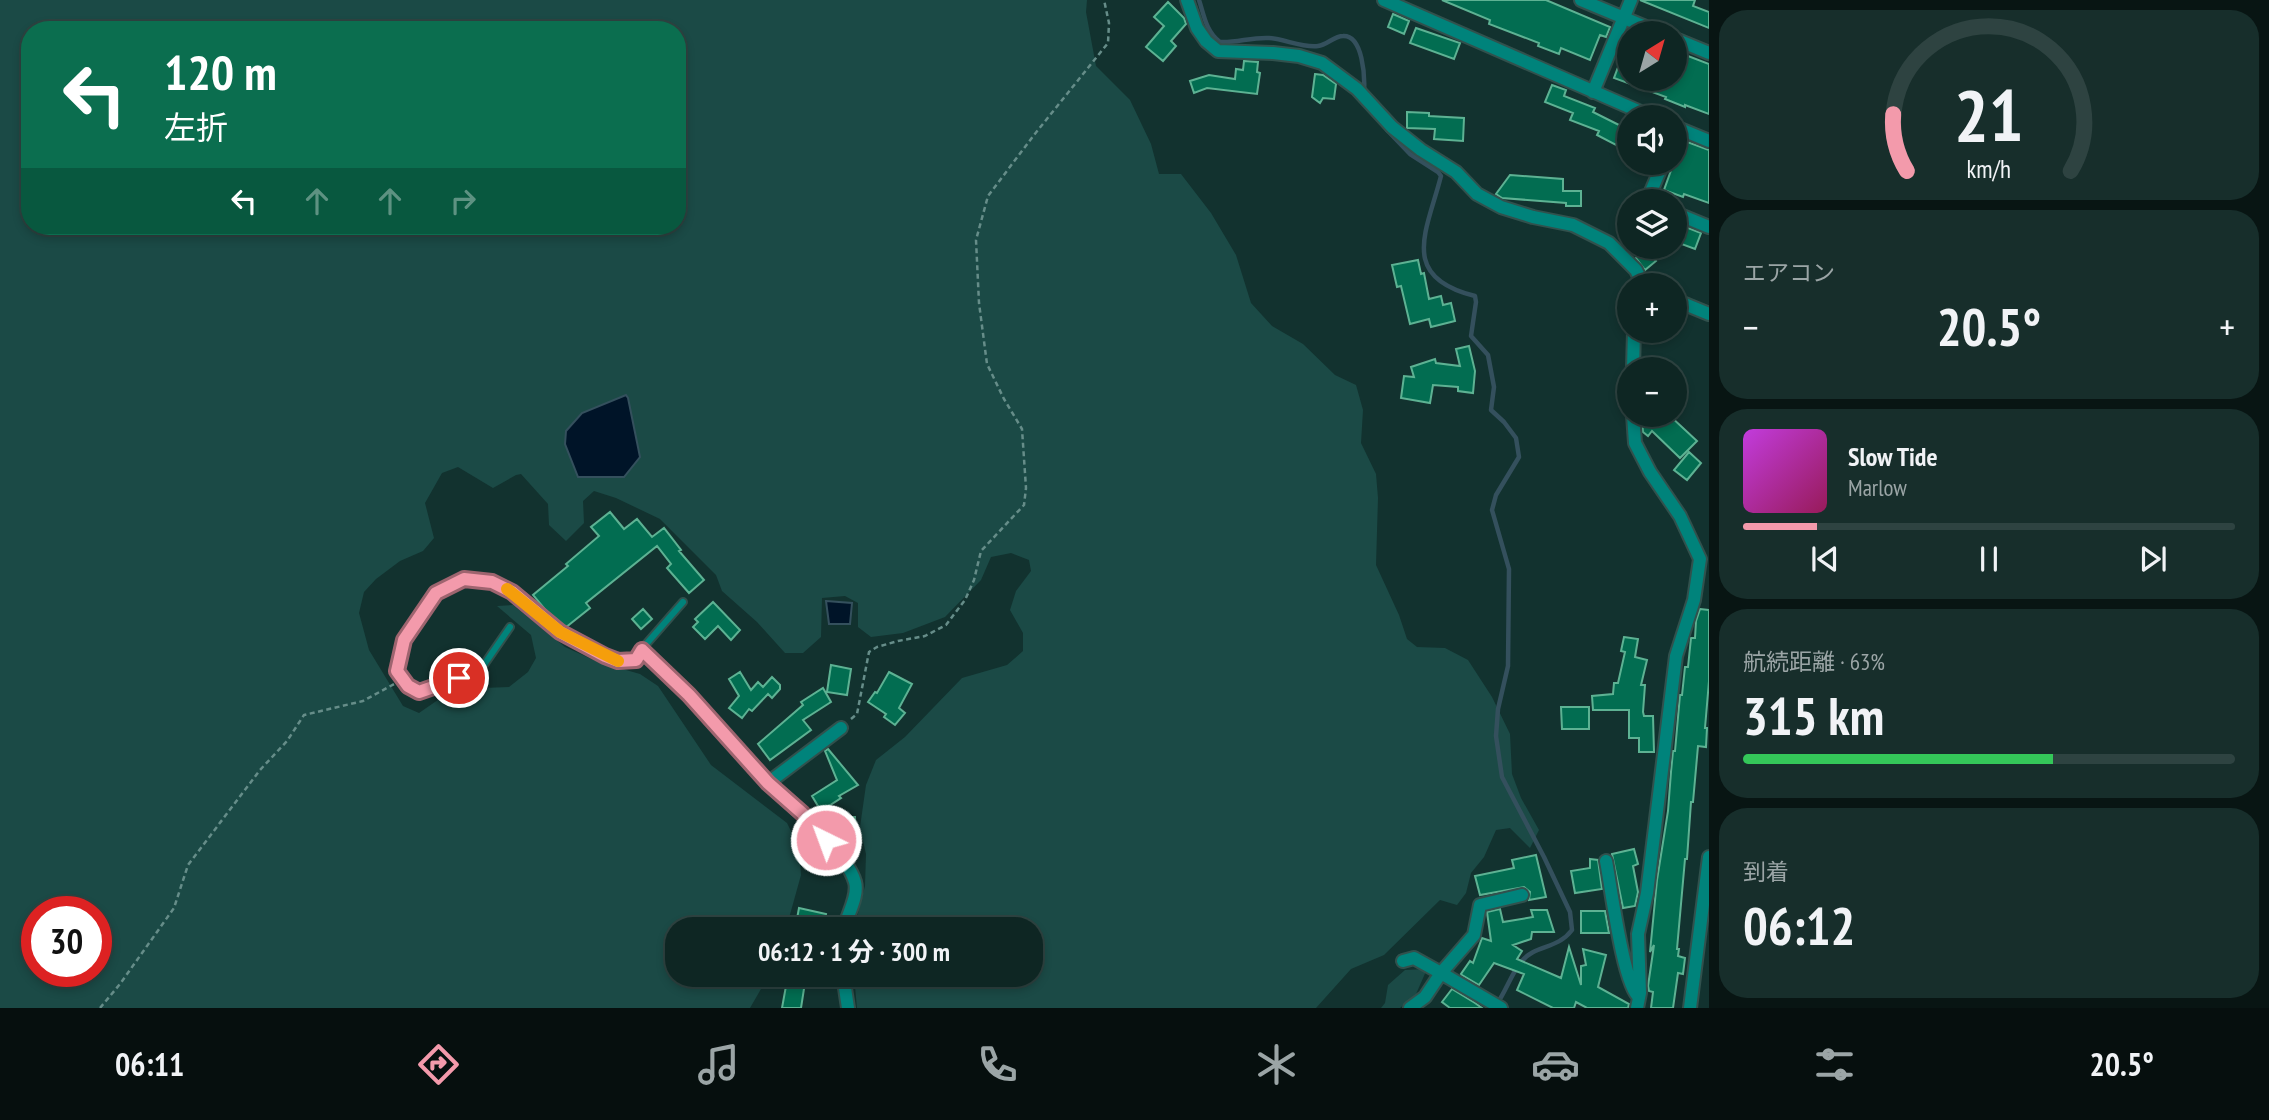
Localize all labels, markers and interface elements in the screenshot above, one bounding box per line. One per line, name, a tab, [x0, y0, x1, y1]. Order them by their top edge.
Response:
north arrow	[1617, 21, 1687, 91]
map controls	[1617, 21, 1687, 427]
text: 120 m	[164, 40, 277, 104]
icon: left	[49, 49, 140, 140]
text: 21	[1954, 67, 2024, 161]
button: sound	[1617, 105, 1687, 175]
text: 左折	[164, 106, 228, 148]
text: km/h	[1967, 153, 2011, 185]
icon: left	[225, 182, 263, 220]
icon: ahead	[298, 182, 336, 220]
icon: ahead	[371, 182, 409, 220]
icon: right	[444, 182, 482, 220]
button: layers	[1617, 189, 1687, 259]
text: エアコン	[1743, 258, 1835, 287]
button: +	[1617, 273, 1687, 343]
text: 20.5°	[1937, 293, 2041, 360]
text: −	[1743, 302, 1759, 351]
text: +	[2219, 302, 2235, 351]
button: −	[1617, 357, 1687, 427]
text: Slow Tide	[1848, 440, 1938, 473]
text: Marlow	[1848, 473, 1907, 502]
icon: previous	[1806, 540, 1844, 578]
icon: pause	[1970, 540, 2008, 578]
icon: next	[2134, 540, 2172, 578]
text: 航続距離 · 63%	[1743, 647, 1885, 676]
pin	[429, 648, 489, 708]
icon: arrive	[440, 659, 478, 697]
text: 315 km	[1743, 682, 1884, 749]
position arrow	[789, 803, 863, 877]
text: 到着	[1743, 857, 1789, 886]
text: 06:12	[1743, 892, 1855, 959]
speed limit sign: 30	[21, 896, 112, 987]
text: 06:12 · 1 分 · 300 m	[758, 935, 950, 968]
icon: directions	[414, 1040, 463, 1089]
icon: music	[694, 1040, 743, 1089]
icon: phone	[973, 1040, 1022, 1089]
icon: climate	[1252, 1040, 1301, 1089]
icon: car	[1531, 1040, 1580, 1089]
icon: filters	[1810, 1040, 1859, 1089]
text: 06:11	[115, 1043, 184, 1085]
text: 20.5°	[2090, 1043, 2154, 1085]

